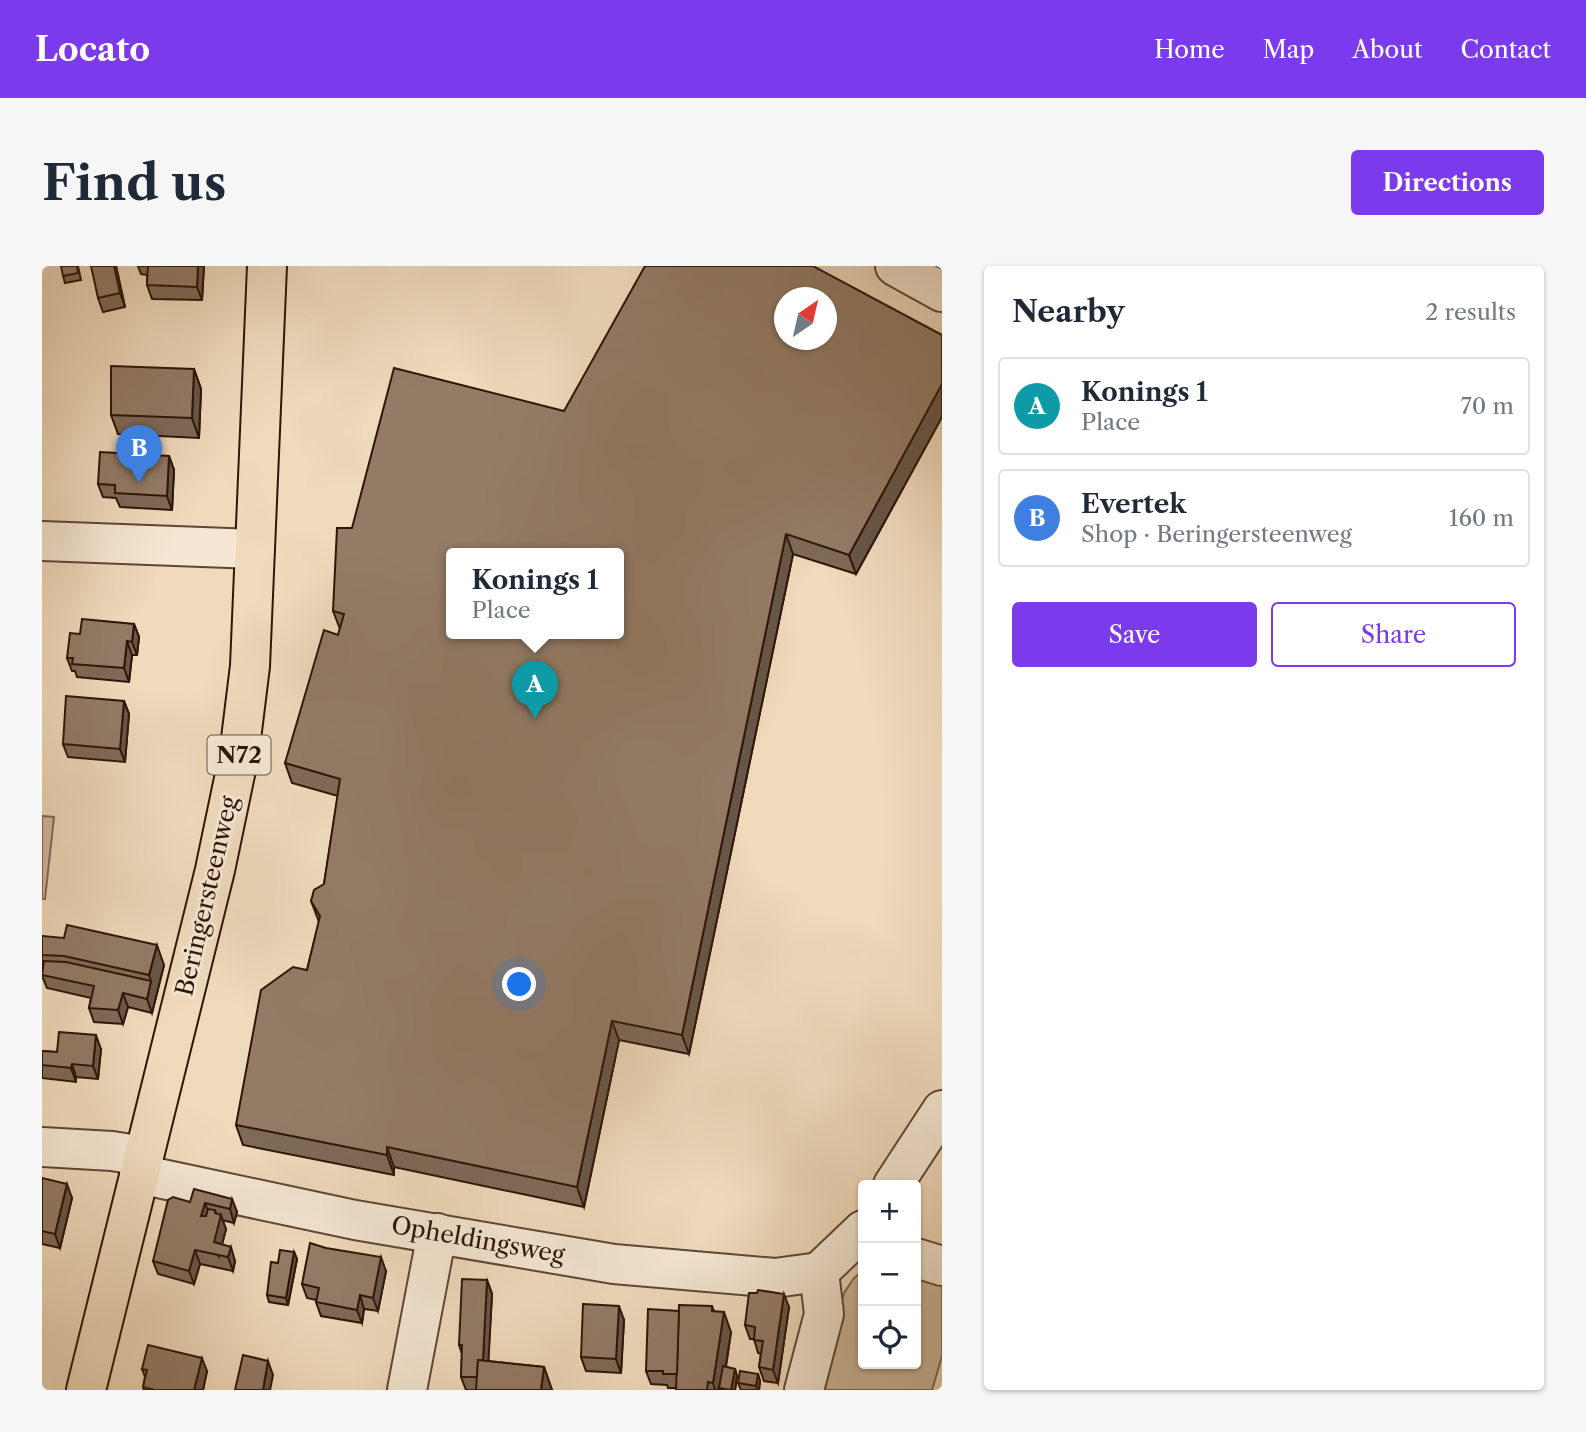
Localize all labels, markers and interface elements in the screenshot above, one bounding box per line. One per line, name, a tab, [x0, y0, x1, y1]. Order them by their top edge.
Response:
text: Locato	[35, 29, 150, 70]
text: Home	[1154, 35, 1225, 64]
text: Map	[1263, 35, 1314, 64]
text: About	[1352, 35, 1423, 64]
text: Contact	[1461, 35, 1551, 64]
button: Directions	[1351, 150, 1544, 215]
text: Find us	[42, 152, 226, 213]
north arrow	[774, 287, 837, 350]
text: Nearby	[1012, 293, 1125, 330]
text: 2 results	[1425, 298, 1516, 326]
text: Konings 1	[1081, 376, 1208, 408]
text: A	[1028, 392, 1046, 420]
text: 70 m	[1461, 392, 1514, 420]
text: Place	[1081, 408, 1140, 436]
pin: B	[116, 425, 162, 483]
text: Evertek	[1081, 488, 1186, 520]
text: B	[1028, 504, 1046, 532]
text: 160 m	[1449, 504, 1514, 532]
text: Shop · Beringersteenweg	[1081, 520, 1352, 548]
popup	[446, 548, 624, 639]
text: Konings 1	[472, 564, 598, 596]
text: Place	[472, 596, 531, 624]
button: Save	[1012, 602, 1257, 667]
button: Share	[1271, 602, 1516, 667]
pin: A	[512, 661, 558, 719]
road number: N72	[208, 736, 270, 775]
street label: Beringersteenweg	[169, 793, 244, 999]
your location	[502, 967, 536, 1001]
map controls	[858, 1180, 921, 1369]
button: +	[858, 1180, 921, 1243]
street label: Opheldingsweg	[389, 1210, 567, 1269]
button: −	[858, 1243, 921, 1306]
button: locate	[858, 1306, 921, 1369]

